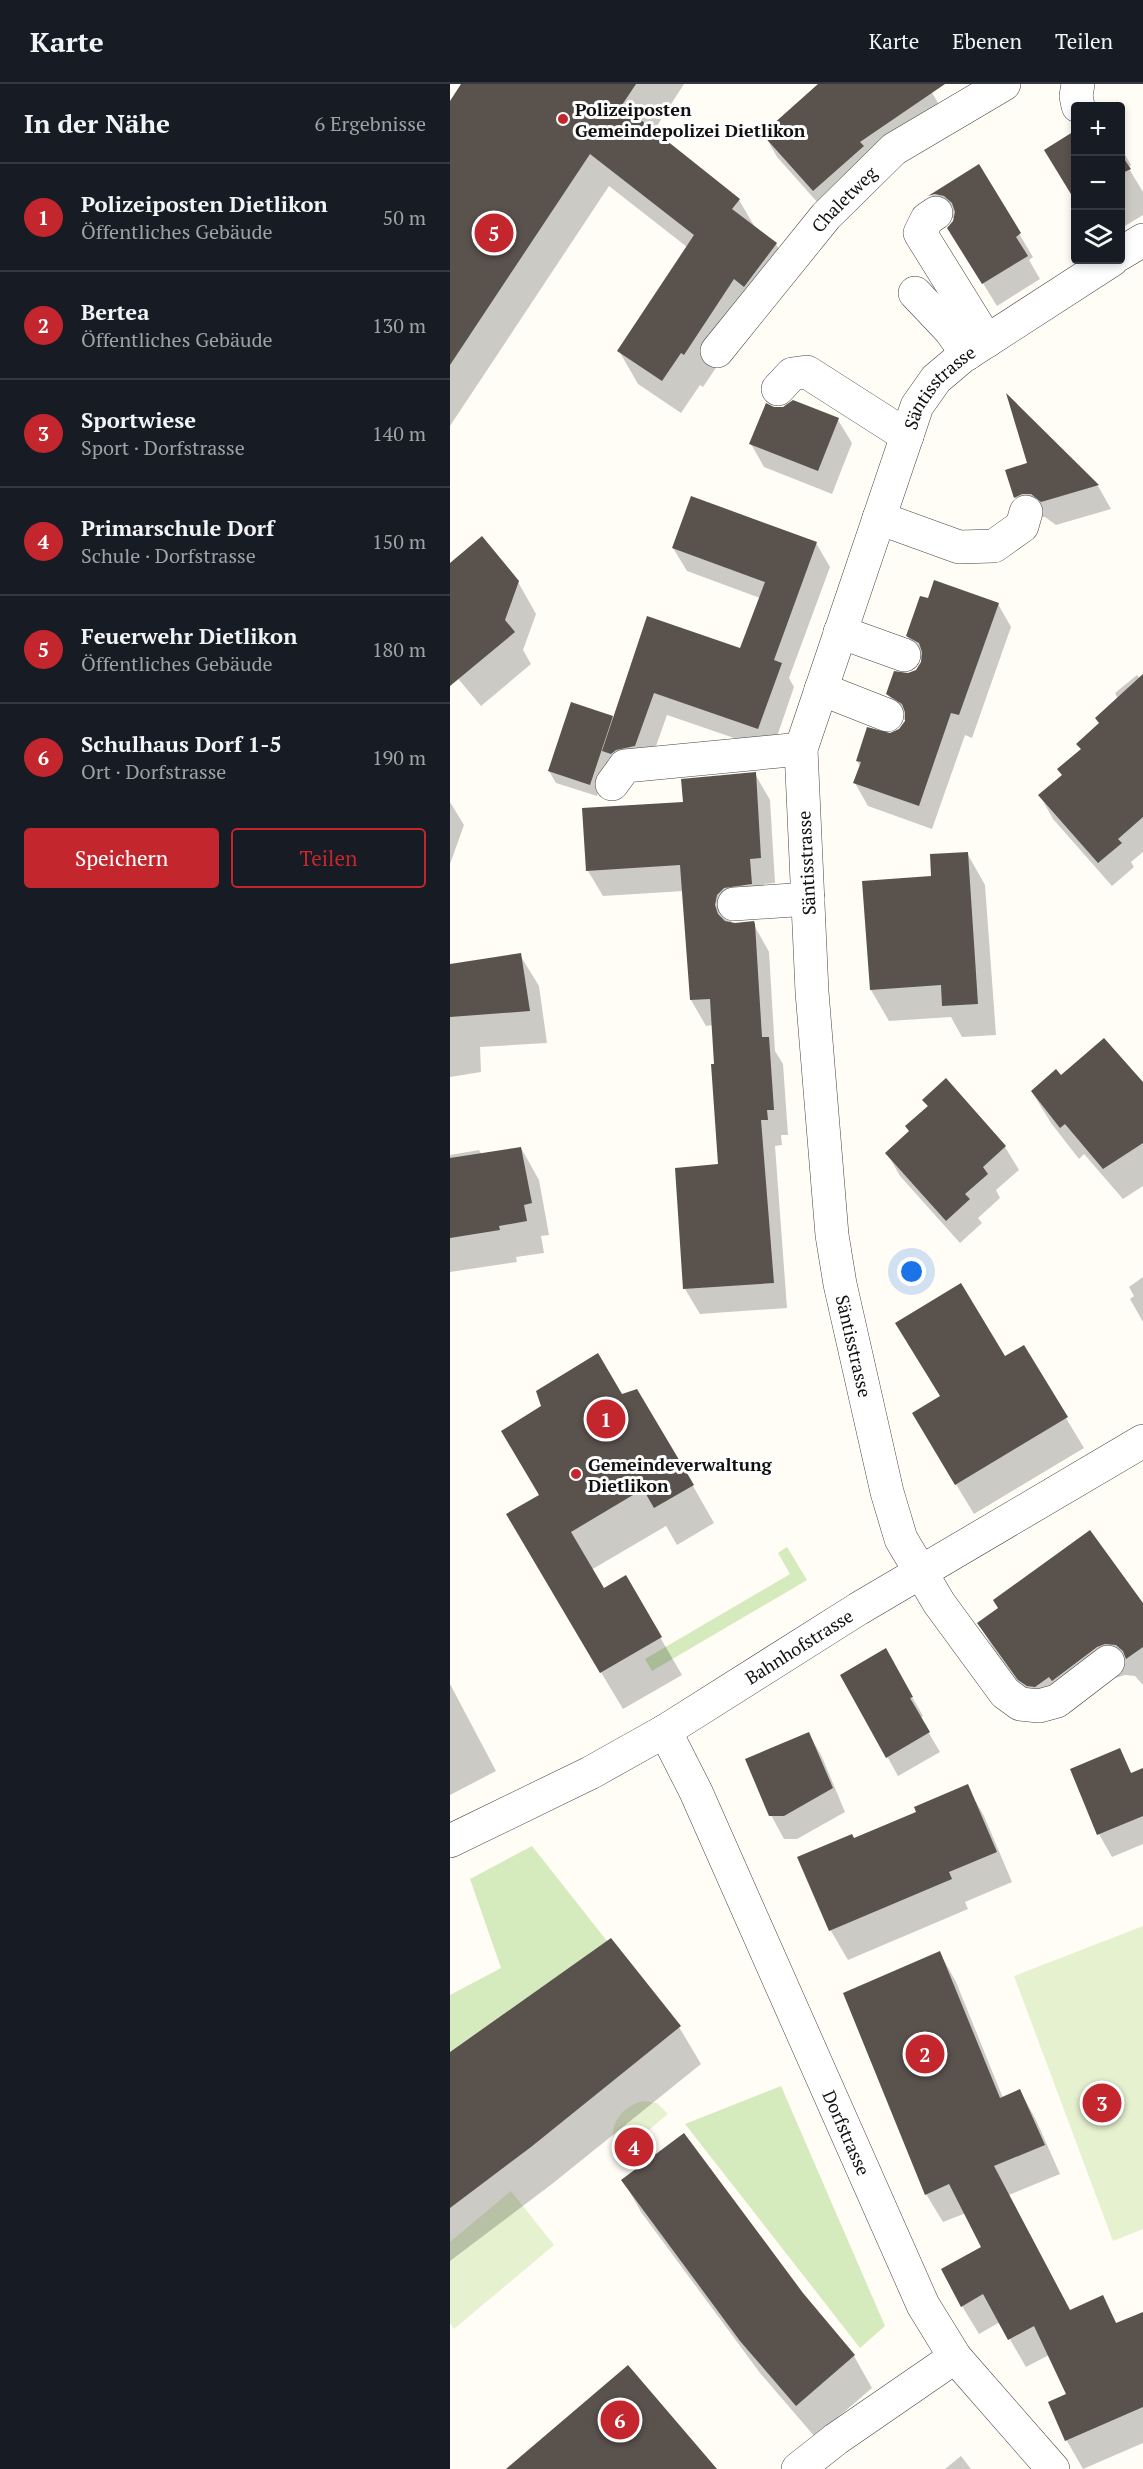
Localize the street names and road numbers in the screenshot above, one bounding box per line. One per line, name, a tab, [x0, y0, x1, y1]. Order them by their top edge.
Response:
street label: Chaletweg	[806, 160, 882, 237]
street label: Säntisstrasse	[898, 340, 980, 433]
street label: Säntisstrasse	[791, 810, 821, 916]
street label: Säntisstrasse	[831, 1292, 877, 1400]
street label: Bahnhofstrasse	[740, 1603, 857, 1689]
street label: Dorfstrasse	[817, 2086, 876, 2179]

